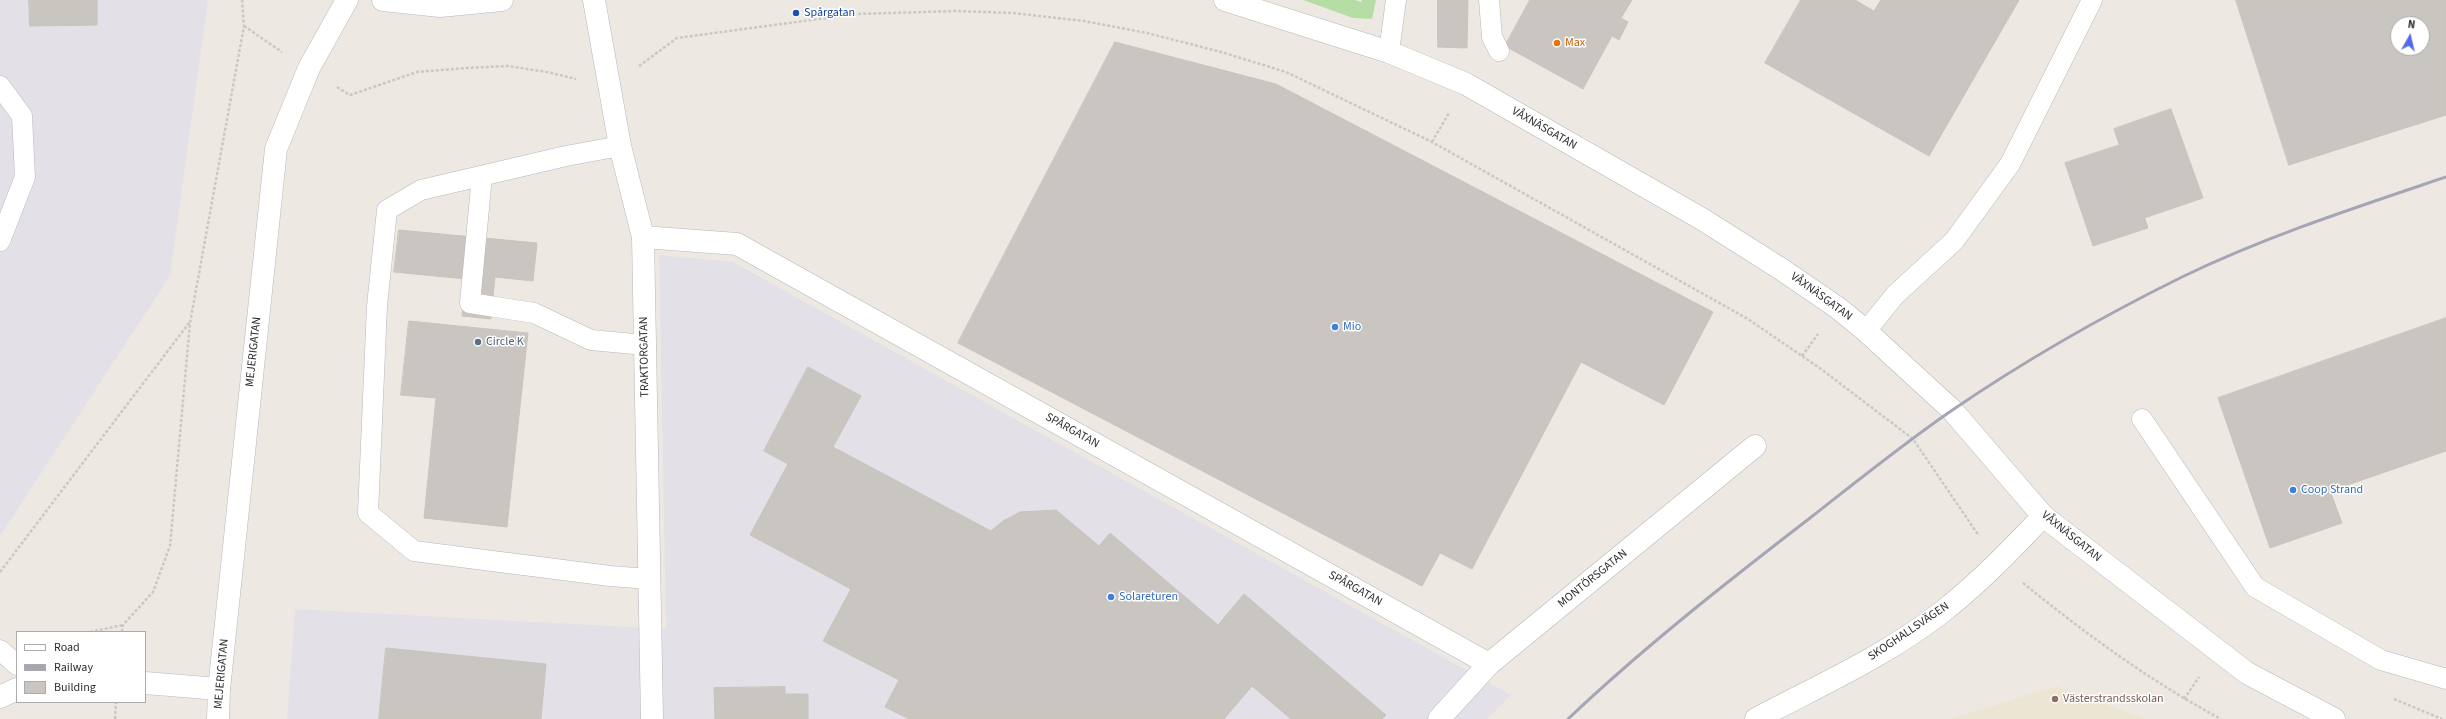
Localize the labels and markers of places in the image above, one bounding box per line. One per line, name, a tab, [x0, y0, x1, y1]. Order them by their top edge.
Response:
place label: Spårgatan	[804, 6, 855, 20]
marker: Spårgatan	[791, 8, 801, 18]
place label: Max	[1565, 36, 1585, 50]
marker: Max	[1552, 38, 1562, 48]
place label: Mio	[1343, 320, 1361, 334]
marker: Mio	[1330, 322, 1340, 332]
place label: Circle K	[486, 335, 524, 349]
marker: Circle K	[473, 337, 483, 347]
place label: Coop Strand	[2301, 483, 2363, 497]
marker: Coop Strand	[2288, 485, 2298, 495]
place label: Solareturen	[1119, 590, 1178, 604]
marker: Solareturen	[1106, 592, 1116, 602]
place label: Västerstrandsskolan	[2063, 692, 2164, 706]
marker: Västerstrandsskolan	[2050, 694, 2060, 704]

